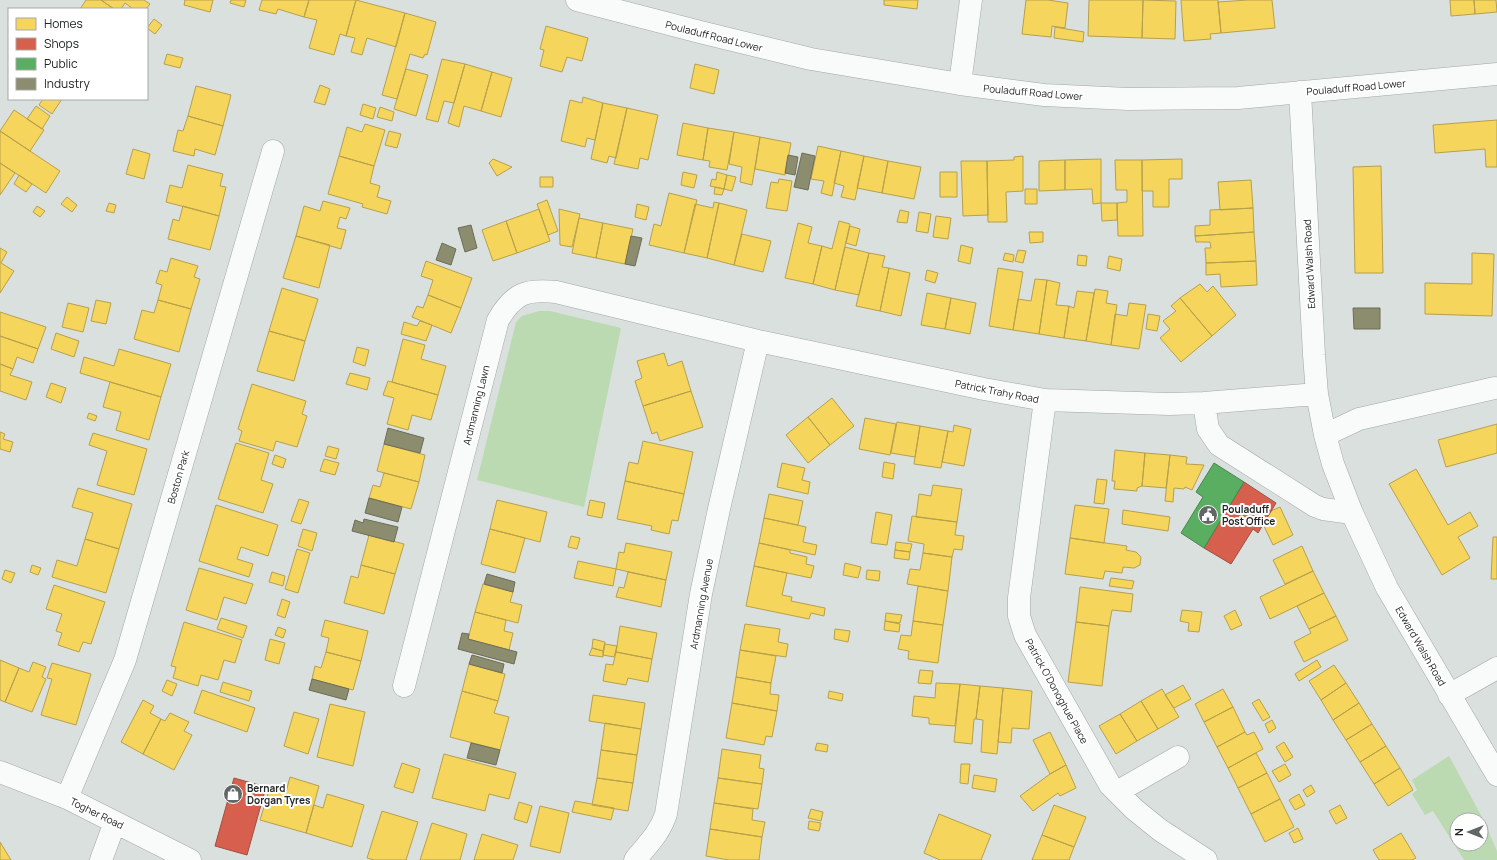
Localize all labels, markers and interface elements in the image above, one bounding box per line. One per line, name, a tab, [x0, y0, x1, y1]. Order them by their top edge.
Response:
legend	[8, 8, 148, 100]
text: Homes	[44, 15, 83, 32]
street label: Pouladuff Road Lower	[664, 17, 764, 55]
text: Shops	[44, 35, 79, 52]
text: Public	[44, 55, 78, 72]
text: Industry	[44, 75, 90, 92]
street label: Pouladuff Road Lower	[1306, 76, 1407, 98]
street label: Pouladuff Road Lower	[983, 81, 1084, 103]
street label: Edward Walsh Road	[1300, 219, 1318, 309]
street label: Ardmanning Lawn	[459, 363, 493, 446]
street label: Patrick Trahy Road	[954, 376, 1040, 406]
street label: Boston Park	[164, 448, 193, 505]
place label: Pouladuff Post Office	[1222, 502, 1275, 528]
public building icon: Pouladuff Post Office	[1197, 504, 1219, 526]
street label: Ardmanning Avenue	[686, 557, 716, 651]
street label: Edward Walsh Road	[1393, 604, 1450, 688]
street label: Patrick O'Donoghue Place	[1022, 636, 1092, 746]
place label: Bernard Dorgan Tyres	[247, 781, 311, 807]
shop icon: Bernard Dorgan Tyres	[222, 783, 244, 805]
street label: Togher Road	[68, 794, 126, 832]
north arrow	[1449, 812, 1489, 852]
text: N	[1451, 828, 1466, 836]

